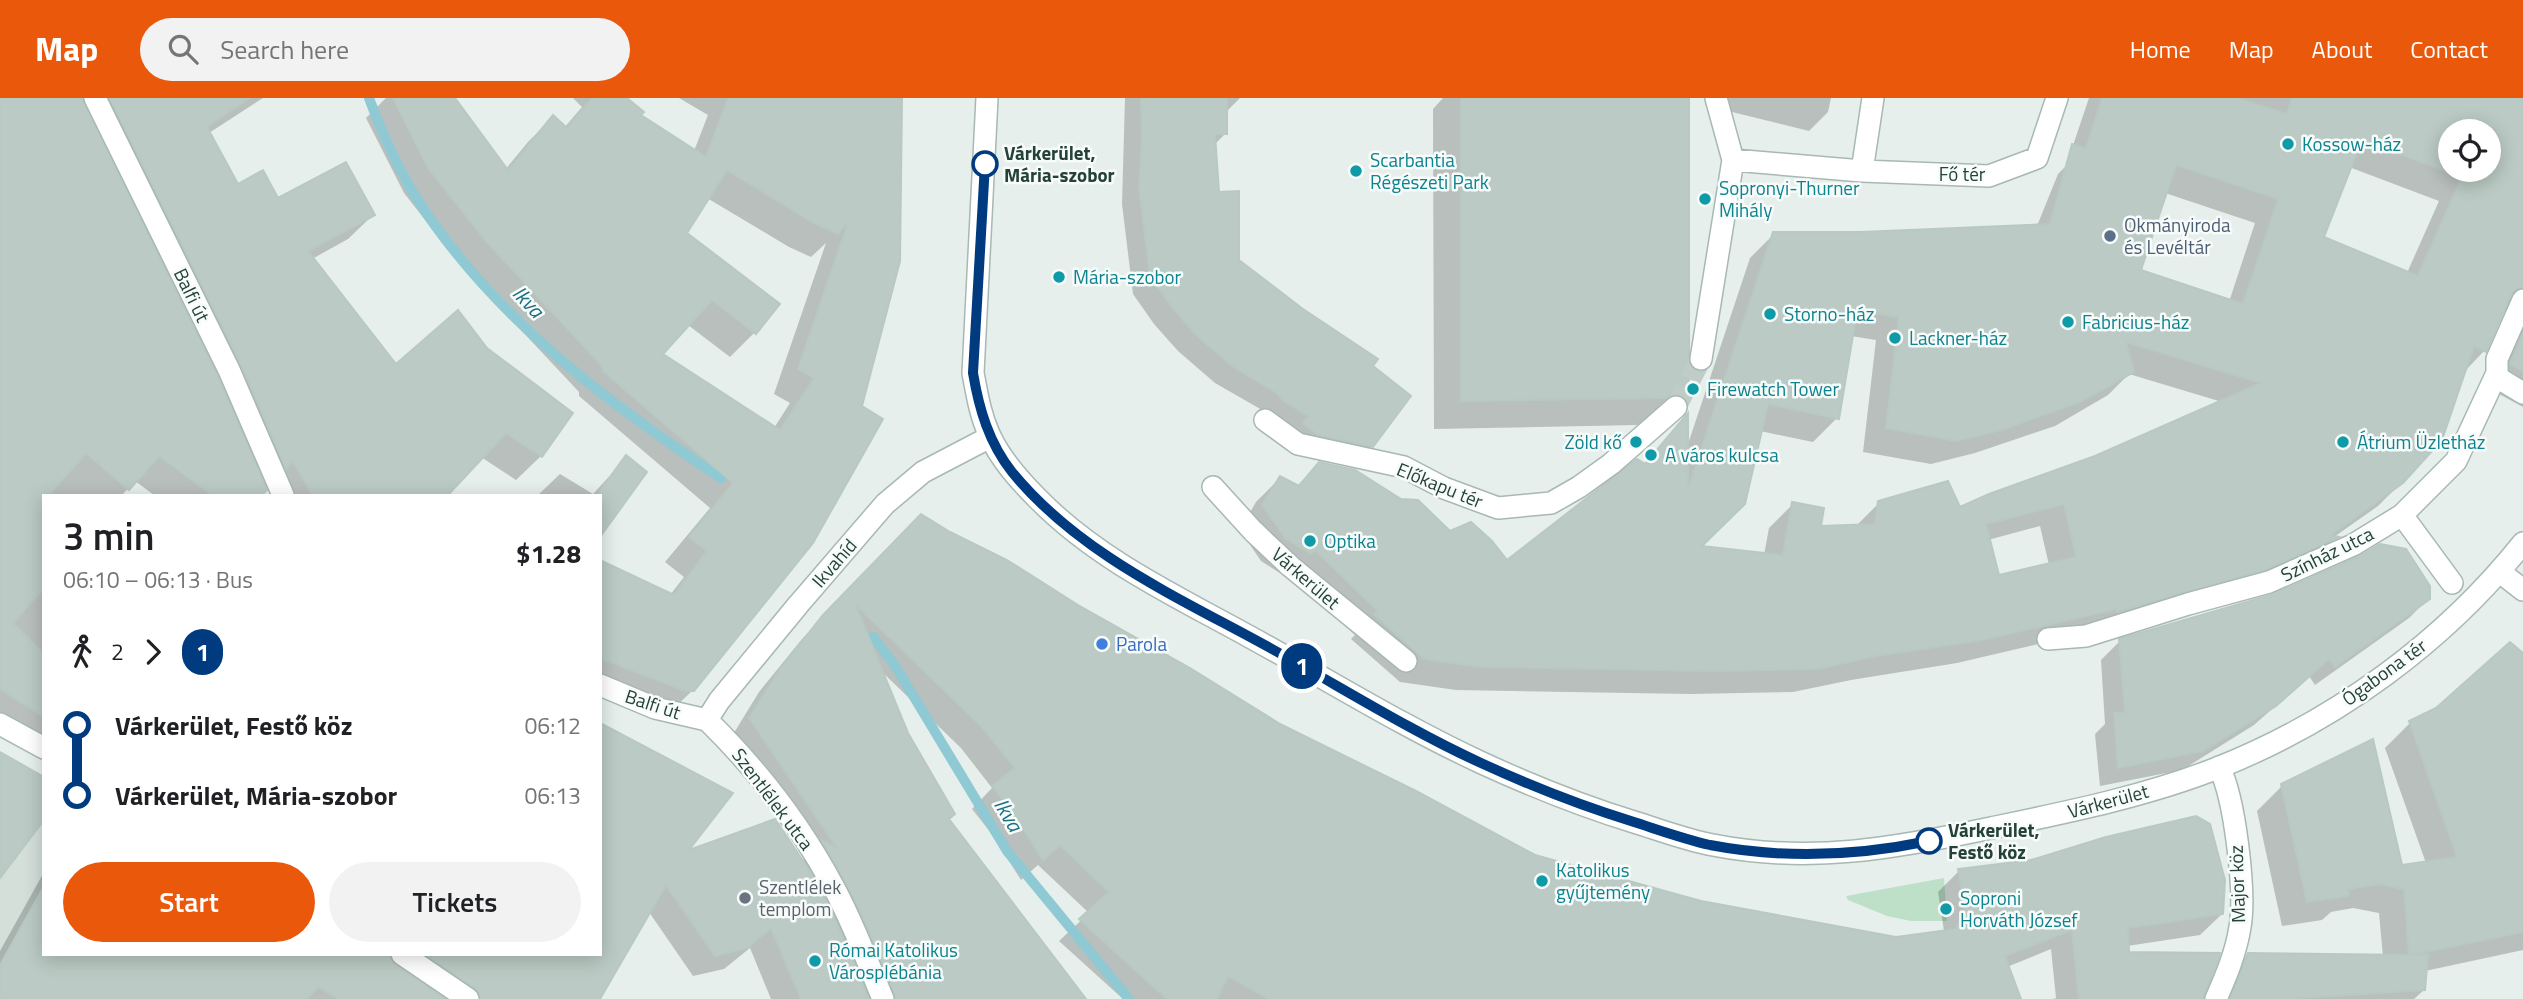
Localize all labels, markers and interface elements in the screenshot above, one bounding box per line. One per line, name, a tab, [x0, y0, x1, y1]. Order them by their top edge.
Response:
search box	[140, 18, 630, 81]
text: Map	[35, 24, 98, 74]
icon: search	[164, 30, 202, 68]
text: Search here	[220, 30, 349, 69]
text: Home	[2130, 31, 2191, 67]
text: Map	[2229, 31, 2274, 67]
text: About	[2312, 31, 2372, 67]
text: Contact	[2410, 31, 2488, 67]
map controls	[2438, 119, 2501, 182]
button: locate	[2438, 119, 2501, 182]
place label: Kossow-ház	[2302, 129, 2401, 158]
marker: Kossow-ház	[2280, 136, 2296, 152]
place label: Várkerület, Mária-szobor	[1004, 138, 1115, 189]
place label: Scarbantia Régészeti Park	[1370, 145, 1489, 196]
marker: Várkerület, Mária-szobor	[972, 151, 998, 177]
street label: Fő tér	[1939, 159, 1986, 188]
marker: Scarbantia Régészeti Park	[1348, 163, 1364, 179]
place label: Sopronyi-Thurner Mihály	[1719, 173, 1860, 224]
marker: Sopronyi-Thurner Mihály	[1697, 191, 1713, 207]
place label: Okmányiroda és Levéltár	[2124, 210, 2231, 261]
marker: Okmányiroda és Levéltár	[2102, 228, 2118, 244]
place label: Mária-szobor	[1073, 262, 1182, 291]
street label: Balfi út	[167, 263, 218, 327]
marker: Mária-szobor	[1051, 269, 1067, 285]
water label: Ikva	[505, 278, 553, 326]
place label: Storno-ház	[1784, 299, 1874, 328]
marker: Storno-ház	[1762, 306, 1778, 322]
place label: Fabricius-ház	[2082, 307, 2189, 336]
marker: Fabricius-ház	[2060, 314, 2076, 330]
place label: Lackner-ház	[1909, 323, 2007, 352]
marker: Lackner-ház	[1887, 330, 1903, 346]
place label: Firewatch Tower	[1707, 374, 1839, 403]
marker: Firewatch Tower	[1685, 381, 1701, 397]
place label: Zöld kő	[1564, 427, 1622, 456]
place label: Átrium Üzletház	[2357, 427, 2485, 456]
marker: Zöld kő	[1628, 434, 1644, 450]
marker: Átrium Üzletház	[2335, 434, 2351, 450]
place label: A város kulcsa	[1665, 440, 1779, 469]
marker: A város kulcsa	[1643, 447, 1659, 463]
street label: Előkapu tér	[1393, 454, 1488, 515]
text: 3 min	[63, 507, 154, 565]
street label: Színház utca	[2275, 518, 2379, 589]
place label: Optika	[1324, 526, 1376, 555]
street label: Ikvahíd	[804, 532, 863, 594]
marker: Optika	[1302, 533, 1318, 549]
text: $1.28	[516, 534, 581, 573]
street label: Várkerület	[1266, 540, 1347, 616]
text: 06:10 – 06:13 · Bus	[63, 562, 253, 597]
place label: Parola	[1116, 629, 1167, 658]
street label: Ógabona tér	[2335, 631, 2432, 712]
icon: walk	[63, 633, 101, 671]
icon: forward	[134, 633, 172, 671]
text: 2	[111, 634, 124, 669]
text: 1	[196, 634, 209, 670]
marker: Parola	[1094, 636, 1110, 652]
line badge: 1	[1279, 643, 1325, 689]
text: 1	[1295, 648, 1309, 684]
street label: Balfi út	[622, 681, 685, 726]
text: Várkerület, Festő köz	[115, 706, 353, 745]
text: 06:12	[524, 708, 581, 743]
street label: Szentlélek utca	[725, 742, 822, 856]
text: Várkerület, Mária-szobor	[115, 776, 397, 815]
street label: Várkerület	[2064, 776, 2152, 825]
text: 06:13	[524, 778, 581, 813]
water label: Ikva	[986, 792, 1032, 839]
place label: Várkerület, Festő köz	[1948, 815, 2039, 866]
marker: Várkerület, Festő köz	[1916, 828, 1942, 854]
street label: Major köz	[2221, 845, 2252, 923]
place label: Katolikus gyűjtemény	[1556, 855, 1650, 906]
button: Start	[63, 862, 315, 942]
button: Tickets	[329, 862, 581, 942]
place label: Szentlélek templom	[759, 872, 841, 923]
marker: Katolikus gyűjtemény	[1534, 873, 1550, 889]
place label: Soproni Horváth József	[1960, 883, 2078, 934]
marker: Szentlélek templom	[737, 890, 753, 906]
marker: Soproni Horváth József	[1938, 901, 1954, 917]
place label: Római Katolikus Városplébánia	[829, 935, 958, 986]
marker: Római Katolikus Városplébánia	[807, 953, 823, 969]

